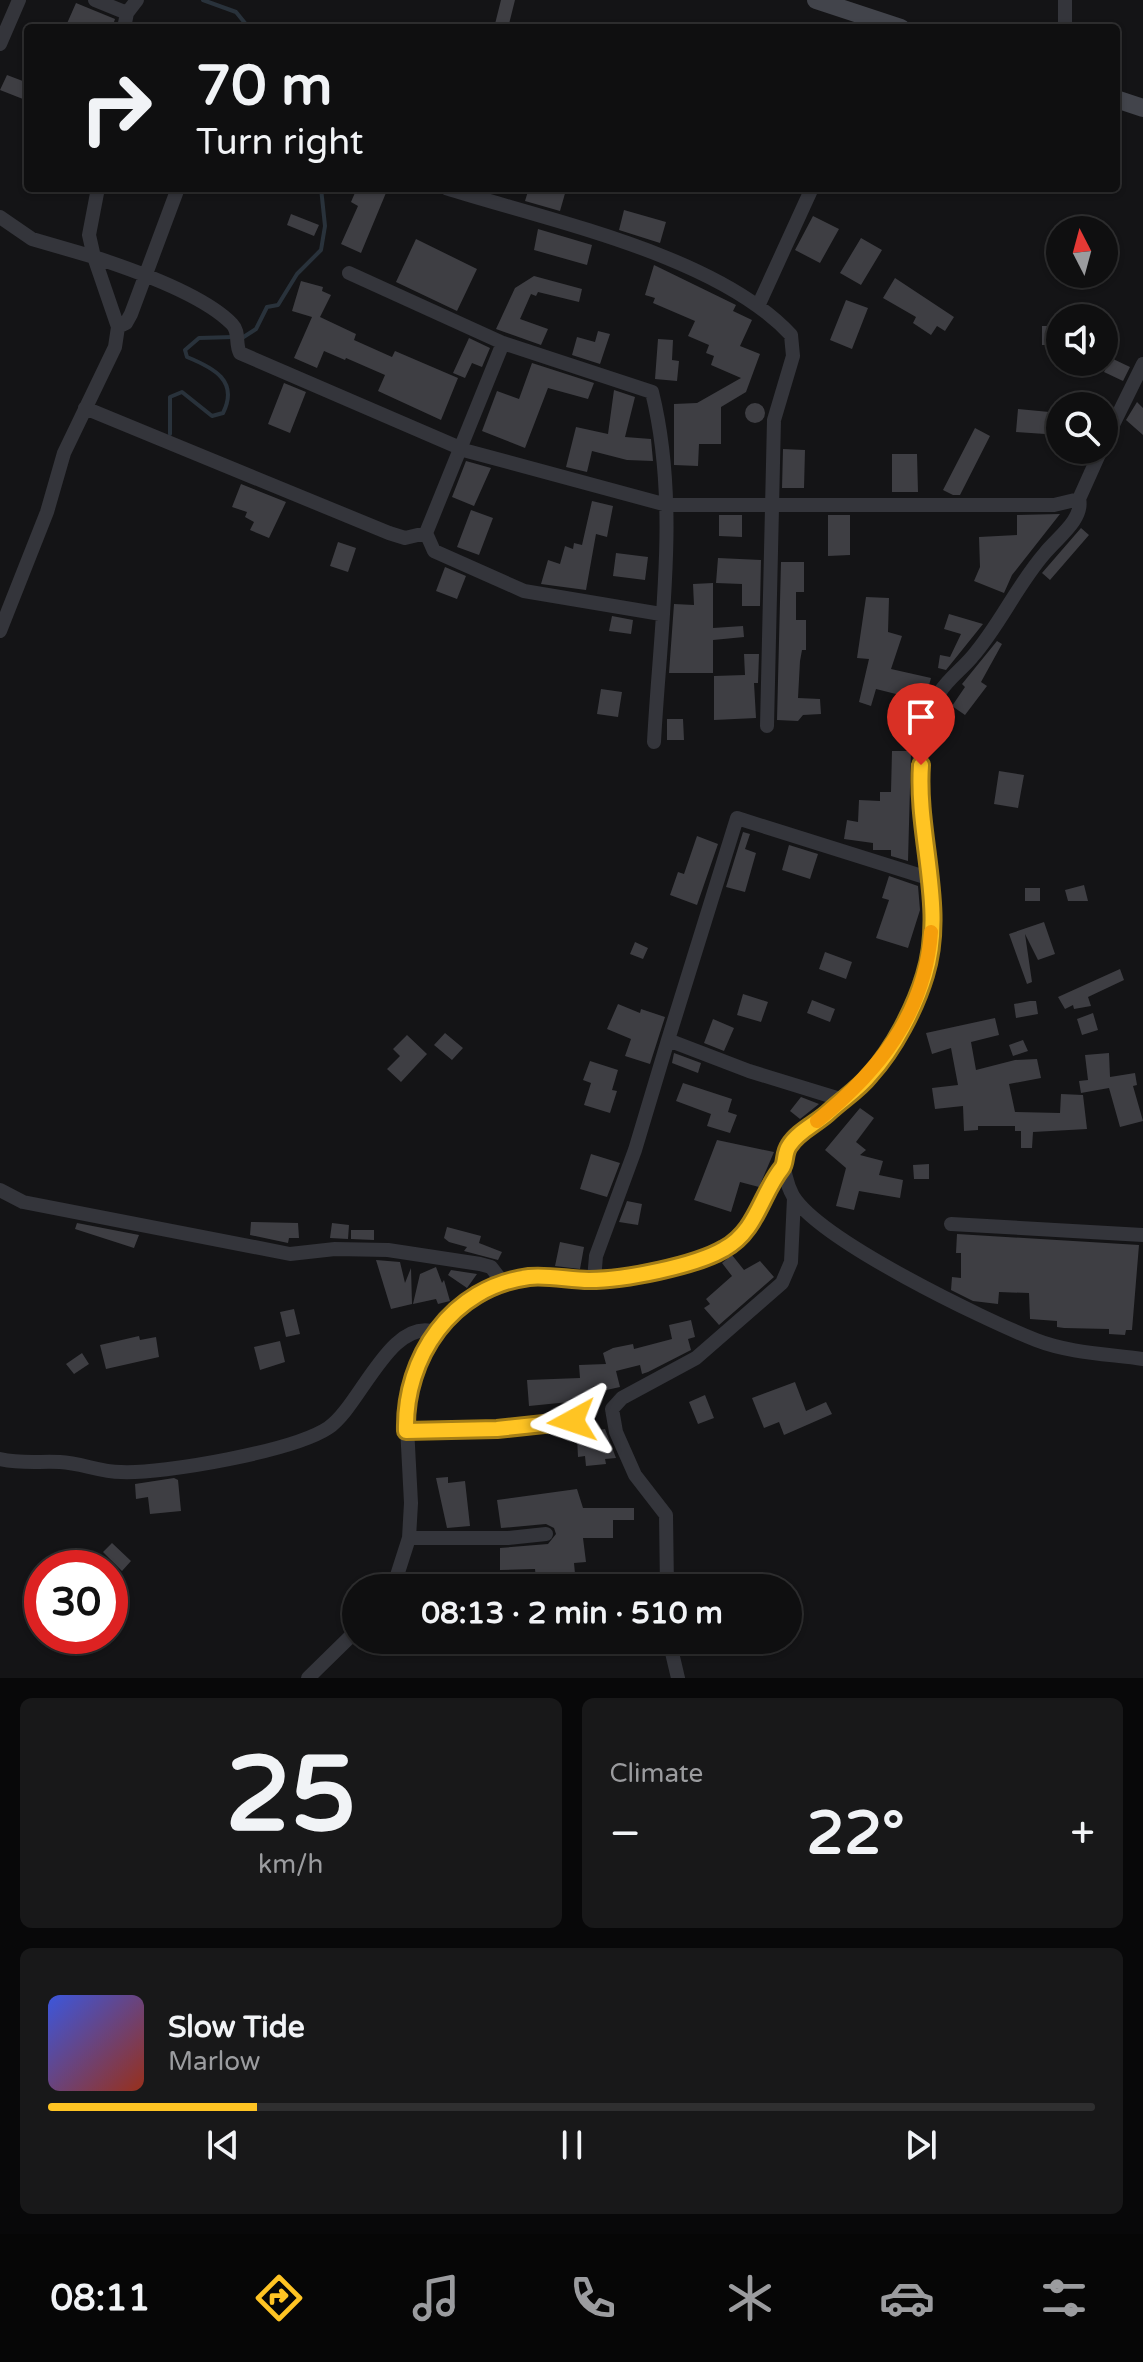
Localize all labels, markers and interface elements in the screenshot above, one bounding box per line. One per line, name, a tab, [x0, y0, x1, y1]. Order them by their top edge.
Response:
text: 70 m	[196, 53, 332, 120]
icon: right	[64, 56, 168, 160]
text: Turn right	[196, 121, 363, 164]
north arrow	[1046, 216, 1118, 288]
map controls	[1046, 216, 1118, 464]
button: sound	[1046, 304, 1118, 376]
button: search	[1046, 392, 1118, 464]
pin	[887, 683, 955, 765]
icon: arrive	[899, 695, 943, 739]
position arrow	[530, 1379, 614, 1463]
speed limit sign: 30	[24, 1550, 128, 1654]
text: 08:13 · 2 min · 510 m	[421, 1595, 723, 1632]
text: 25	[225, 1734, 356, 1859]
text: Climate	[610, 1758, 703, 1789]
text: 22°	[807, 1798, 905, 1870]
text: −	[610, 1808, 641, 1861]
text: +	[1070, 1808, 1095, 1861]
text: km/h	[258, 1849, 323, 1880]
text: Slow Tide	[168, 2009, 305, 2046]
text: Marlow	[168, 2046, 260, 2077]
icon: previous	[201, 2123, 245, 2167]
icon: pause	[550, 2123, 594, 2167]
icon: next	[899, 2123, 943, 2167]
icon: directions	[251, 2270, 307, 2326]
icon: music	[408, 2270, 464, 2326]
icon: phone	[565, 2270, 621, 2326]
icon: climate	[722, 2270, 778, 2326]
icon: car	[879, 2270, 935, 2326]
icon: filters	[1036, 2270, 1092, 2326]
text: 08:11	[51, 2277, 150, 2320]

